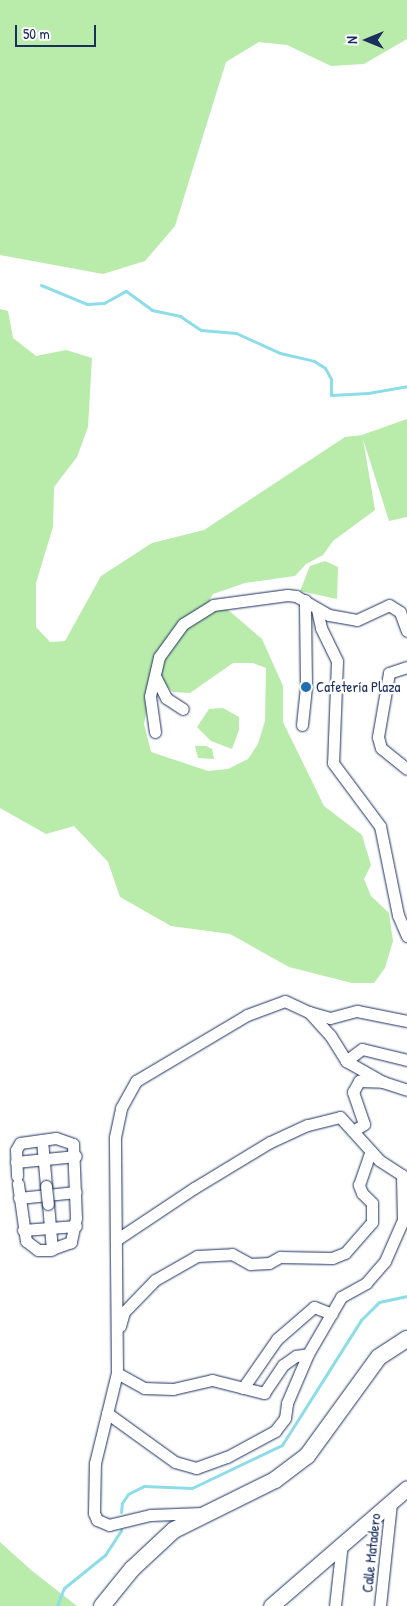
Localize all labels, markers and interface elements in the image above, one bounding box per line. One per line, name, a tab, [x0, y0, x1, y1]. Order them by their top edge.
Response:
scale bar	[18, 15, 99, 47]
north arrow	[342, 15, 392, 65]
text: 50 m	[23, 23, 50, 44]
text: N	[342, 36, 361, 44]
place label: Cafetería Plaza	[316, 678, 400, 696]
marker: Cafetería Plaza	[300, 681, 312, 693]
street label: Calle Matadero	[358, 1513, 384, 1593]

